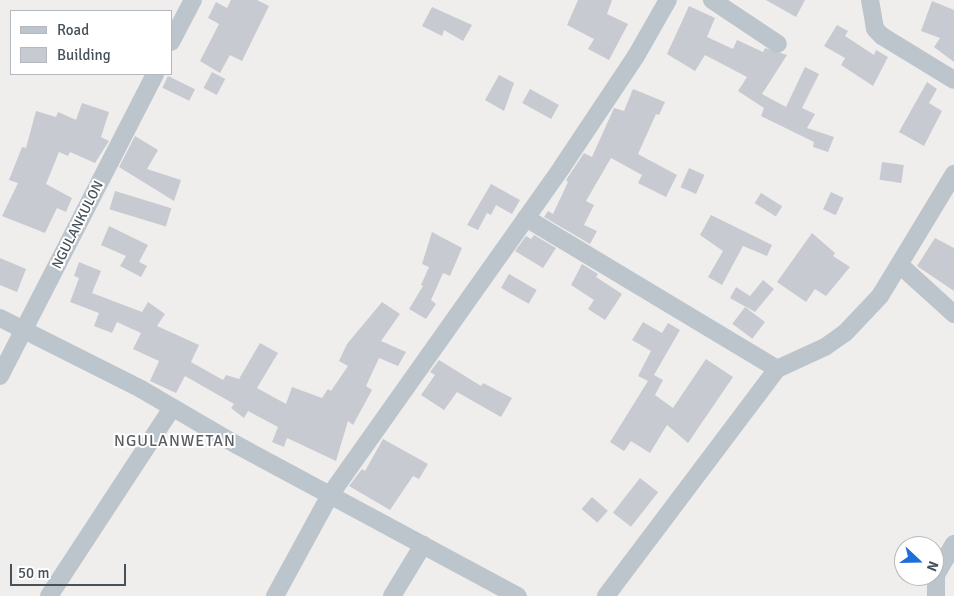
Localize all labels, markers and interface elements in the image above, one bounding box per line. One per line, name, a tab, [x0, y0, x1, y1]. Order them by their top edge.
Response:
legend	[10, 10, 172, 75]
text: Road	[57, 21, 89, 39]
text: Building	[57, 46, 111, 64]
street label: NGULANKULON	[49, 178, 107, 272]
district label: NGULANWETAN	[113, 431, 237, 451]
north arrow	[894, 536, 944, 586]
scale bar	[12, 554, 129, 586]
text: N	[923, 559, 942, 574]
text: 50 m	[18, 564, 49, 582]

